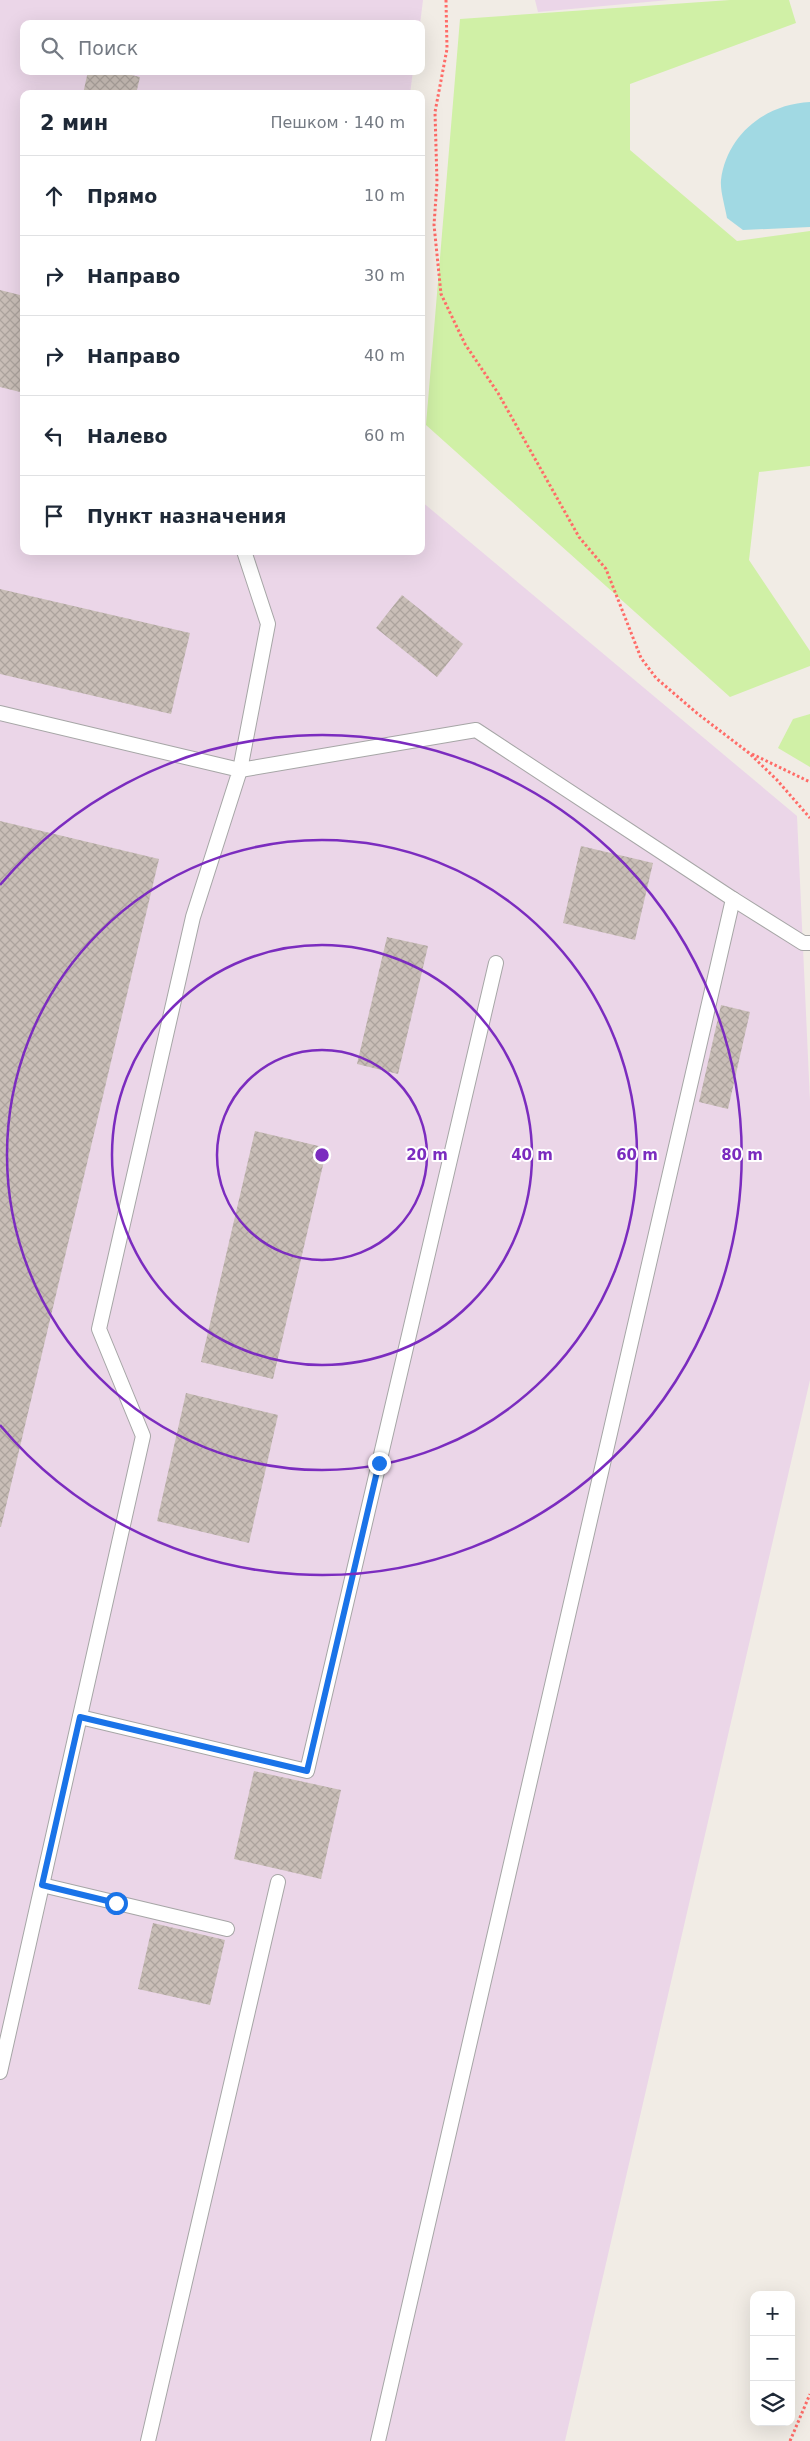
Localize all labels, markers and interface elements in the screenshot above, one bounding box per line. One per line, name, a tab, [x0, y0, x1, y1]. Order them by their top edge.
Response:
search box	[20, 20, 425, 75]
icon: search	[38, 34, 66, 62]
text: Поиск	[78, 37, 138, 59]
text: 2 мин	[40, 111, 108, 135]
text: Пешком · 140 m	[270, 113, 405, 132]
icon: ahead	[40, 182, 68, 210]
text: Прямо	[87, 185, 157, 207]
text: 10 m	[364, 186, 405, 205]
icon: right	[40, 262, 68, 290]
text: Направо	[87, 265, 180, 287]
text: 30 m	[364, 266, 405, 285]
icon: right	[40, 342, 68, 370]
text: Направо	[87, 345, 180, 367]
text: 40 m	[364, 346, 405, 365]
icon: left	[40, 422, 68, 450]
text: Налево	[87, 425, 168, 447]
text: 60 m	[364, 426, 405, 445]
icon: arrive	[40, 502, 68, 530]
text: Пункт назначения	[87, 505, 286, 527]
centre of rings	[313, 1146, 331, 1164]
text: 20 m	[406, 1146, 448, 1164]
text: 40 m	[511, 1146, 553, 1164]
text: 60 m	[616, 1146, 658, 1164]
text: 80 m	[721, 1146, 763, 1164]
route end	[368, 1452, 391, 1475]
route start	[105, 1892, 128, 1915]
map controls	[750, 2291, 795, 2426]
button: +	[750, 2291, 795, 2336]
button: −	[750, 2336, 795, 2381]
button: layers	[750, 2381, 795, 2426]

